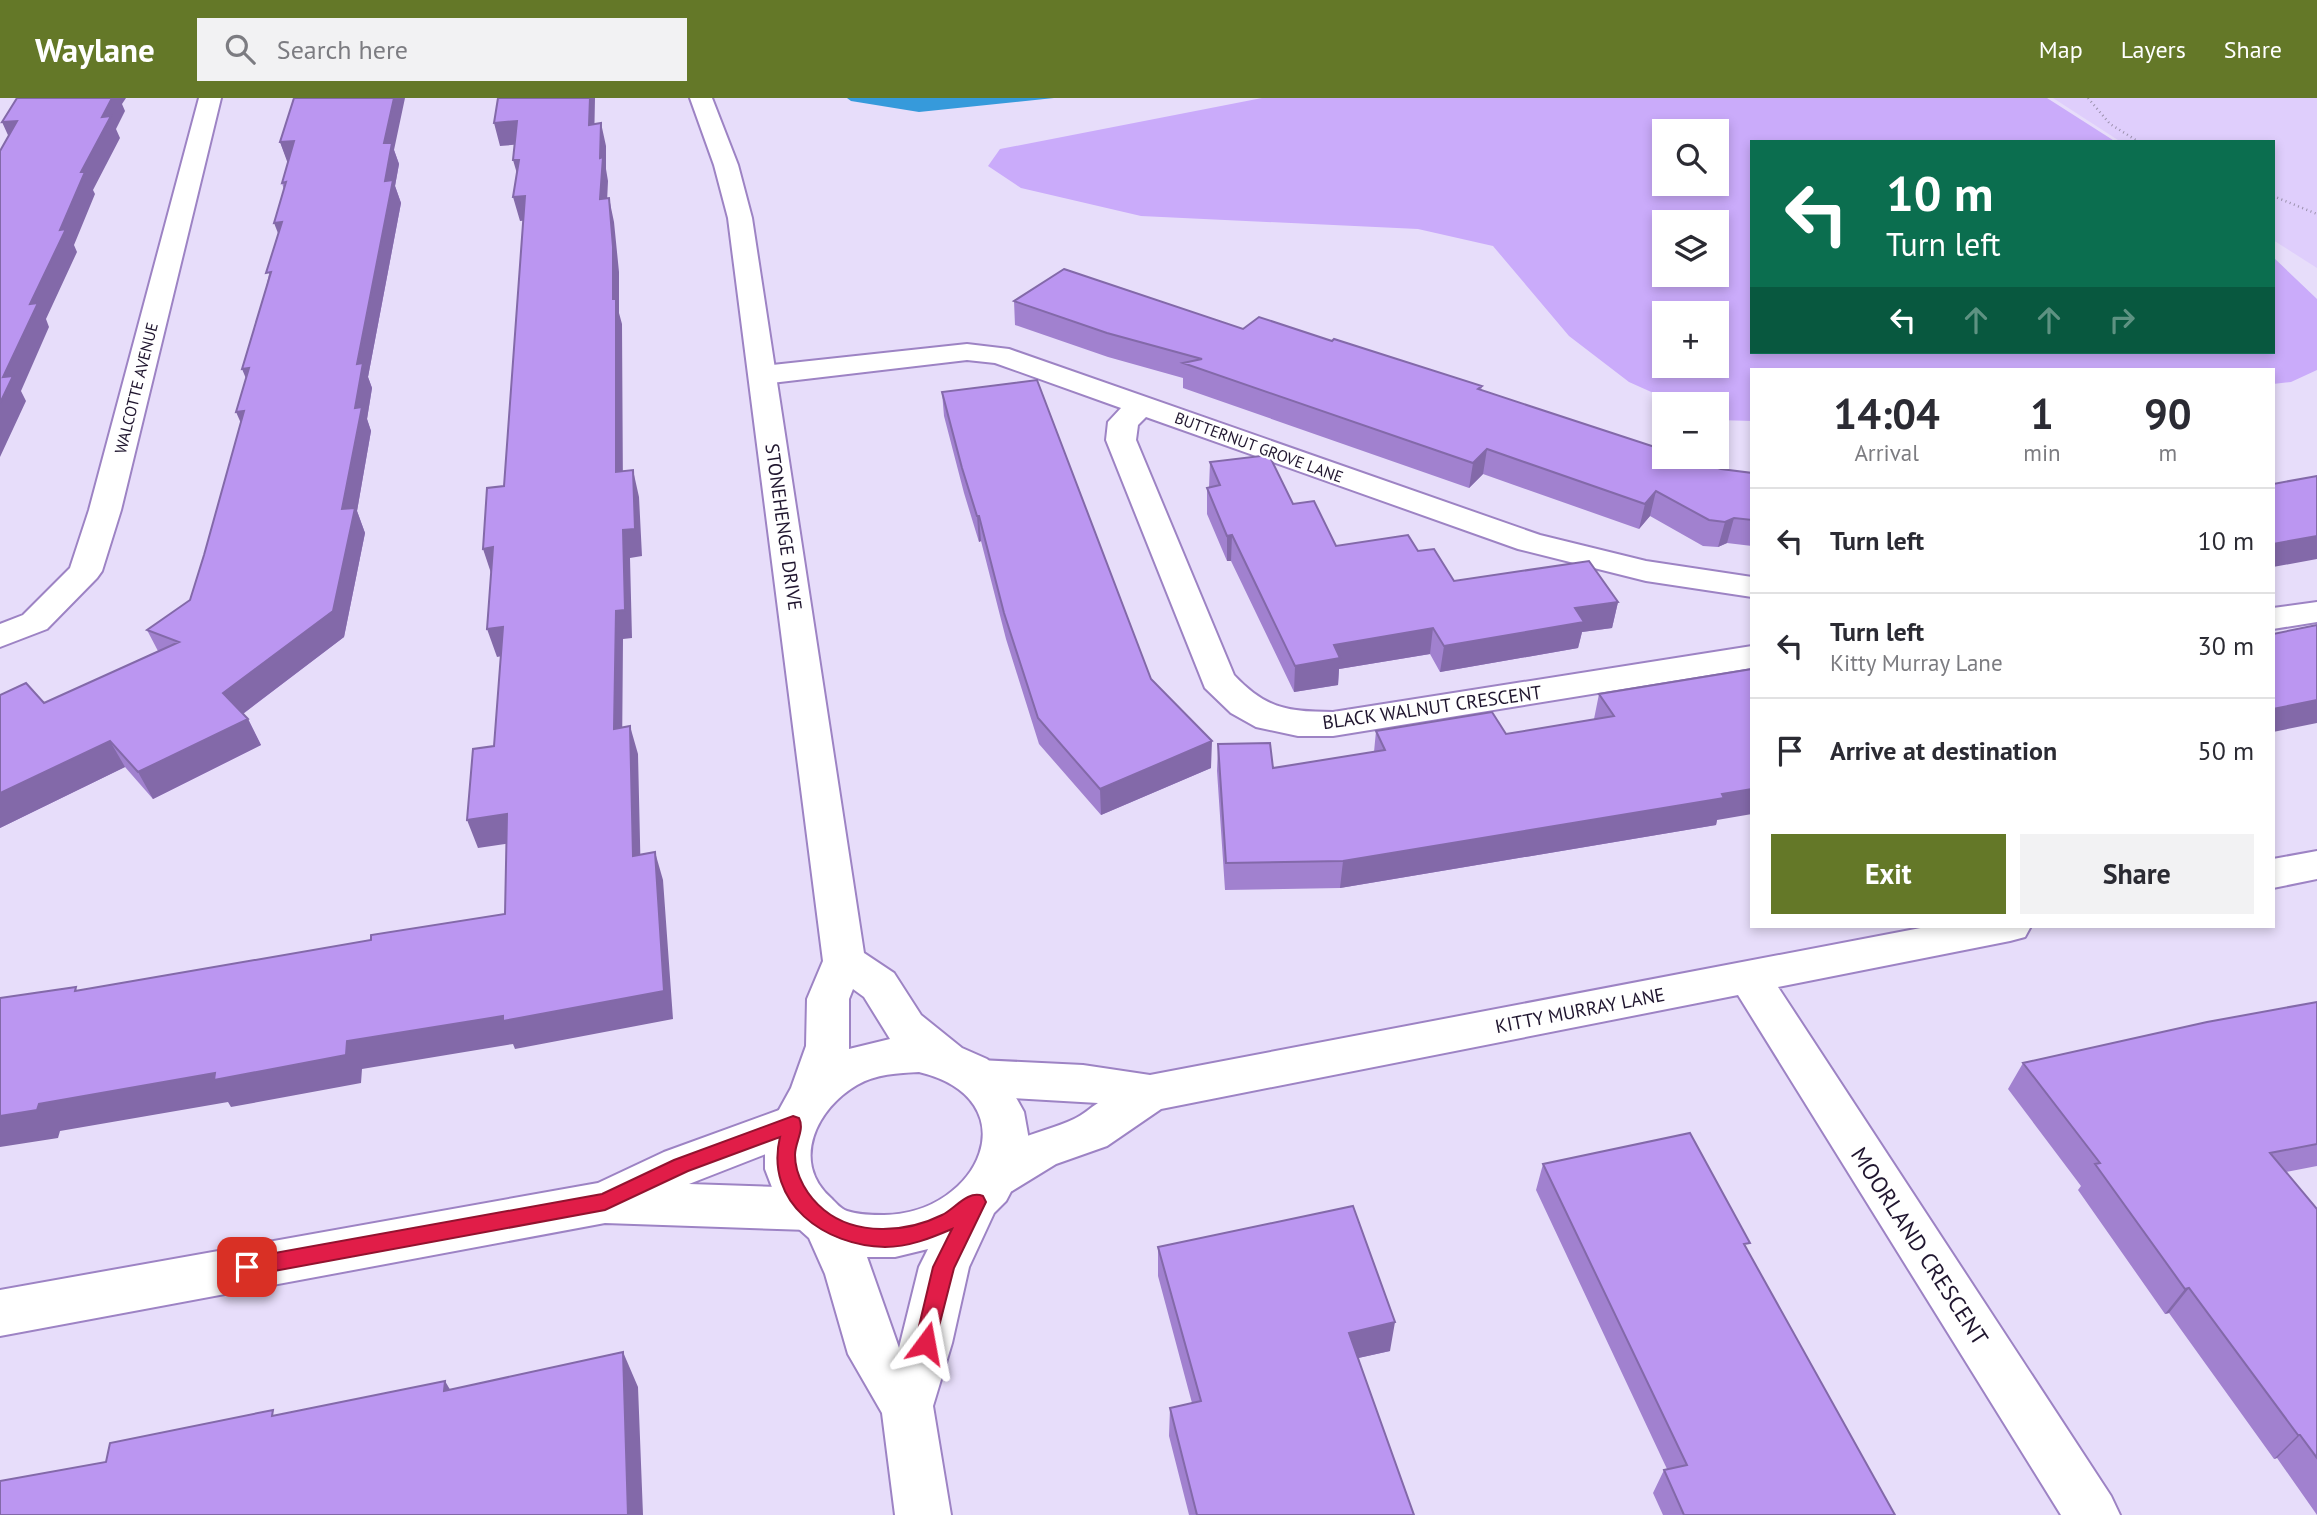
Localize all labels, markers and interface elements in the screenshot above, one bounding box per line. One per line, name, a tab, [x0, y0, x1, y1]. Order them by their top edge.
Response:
search box	[197, 18, 687, 81]
text: Waylane	[35, 28, 155, 71]
icon: search	[221, 30, 259, 68]
text: Search here	[277, 33, 408, 66]
text: Map	[2039, 34, 2083, 65]
text: Layers	[2121, 34, 2186, 65]
text: Share	[2224, 34, 2282, 65]
map controls	[1652, 119, 1729, 469]
button: search	[1652, 119, 1729, 196]
text: 10 m	[1886, 161, 1993, 225]
icon: left	[1771, 168, 1862, 259]
button: layers	[1652, 210, 1729, 287]
text: Turn left	[1886, 223, 2001, 265]
button: +	[1652, 301, 1729, 378]
icon: left	[1884, 301, 1922, 339]
icon: ahead	[1957, 301, 1995, 339]
icon: ahead	[2030, 301, 2068, 339]
icon: right	[2103, 301, 2141, 339]
street label: WALCOTTE AVENUE	[110, 320, 162, 456]
text: 14:04	[1833, 386, 1940, 441]
text: 1	[2030, 386, 2054, 441]
text: 90	[2144, 386, 2192, 441]
button: −	[1652, 392, 1729, 469]
street label: BUTTERNUT GROVE LANE	[1172, 407, 1346, 487]
text: Arrival	[1854, 438, 1919, 467]
text: min	[2023, 438, 2061, 467]
text: m	[2158, 438, 2177, 467]
street label: STONEHENGE DRIVE	[760, 442, 808, 612]
icon: left	[1771, 522, 1809, 560]
text: Turn left	[1830, 524, 1924, 557]
text: 10 m	[2198, 524, 2254, 557]
text: Turn left	[1830, 615, 1924, 648]
icon: left	[1771, 627, 1809, 665]
text: 30 m	[2198, 629, 2254, 662]
text: Kitty Murray Lane	[1830, 648, 2003, 677]
street label: BLACK WALNUT CRESCENT	[1321, 680, 1544, 734]
icon: arrive	[1771, 732, 1809, 770]
text: Arrive at destination	[1830, 734, 2057, 767]
text: 50 m	[2198, 734, 2254, 767]
button: Exit	[1771, 834, 2006, 914]
button: Share	[2020, 834, 2254, 914]
street label: KITTY MURRAY LANE	[1493, 982, 1667, 1038]
street label: MOORLAND CRESCENT	[1845, 1141, 1995, 1351]
pin	[217, 1237, 277, 1297]
icon: arrive	[228, 1248, 266, 1286]
position arrow	[889, 1306, 963, 1380]

